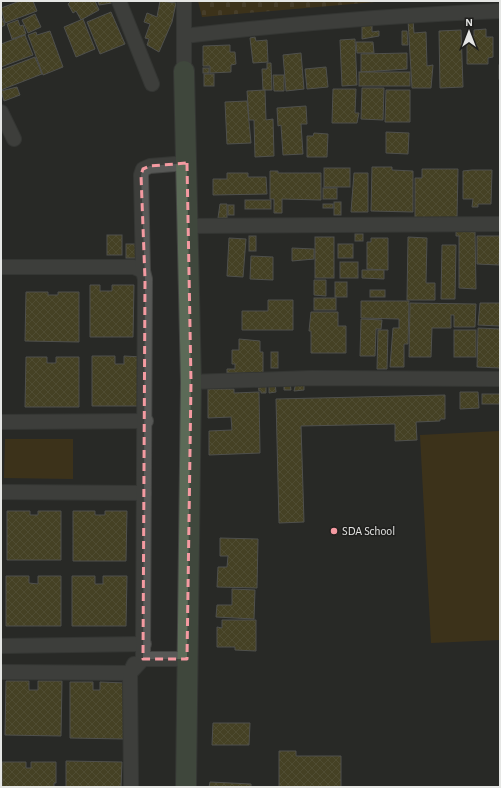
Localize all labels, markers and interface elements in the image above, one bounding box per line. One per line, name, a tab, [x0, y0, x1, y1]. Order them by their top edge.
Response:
north arrow	[449, 12, 489, 52]
text: N	[465, 17, 473, 28]
place label: SDA School	[342, 525, 395, 537]
marker: SDA School	[329, 526, 339, 536]

